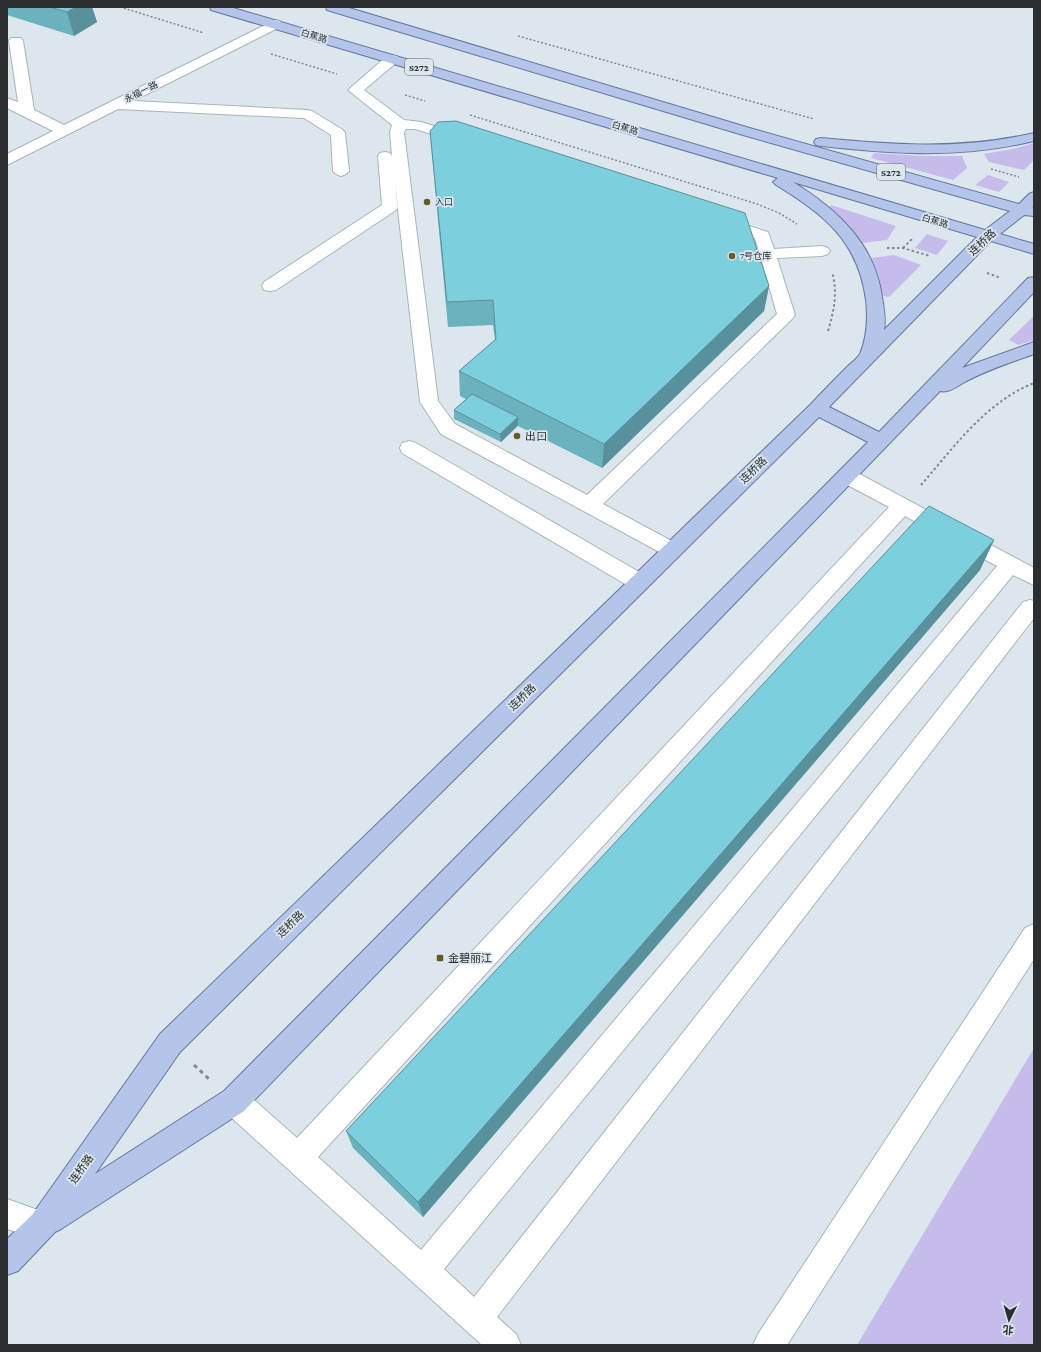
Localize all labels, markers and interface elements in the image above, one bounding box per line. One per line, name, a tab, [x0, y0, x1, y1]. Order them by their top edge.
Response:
street label: 白蕉路	[300, 27, 328, 45]
road number: S272	[405, 59, 433, 75]
street label: 永福一路	[123, 79, 159, 105]
street label: 白蕉路	[611, 119, 639, 137]
road number: S272	[877, 164, 905, 180]
marker: 入口	[422, 197, 432, 207]
place label: 入口	[435, 197, 453, 207]
street label: 白蕉路	[921, 212, 949, 230]
street label: 连桥路	[966, 226, 998, 258]
marker: 7号仓库	[727, 251, 737, 261]
place label: 7号仓库	[740, 251, 771, 261]
place label: 出口	[525, 430, 547, 442]
marker: 出口	[512, 431, 522, 441]
street label: 连桥路	[737, 454, 769, 486]
street label: 连桥路	[506, 681, 538, 713]
street label: 连桥路	[274, 908, 306, 940]
place label: 金碧丽江	[448, 952, 492, 964]
marker: 金碧丽江	[435, 953, 445, 963]
street label: 连桥路	[67, 1152, 95, 1186]
north arrow	[989, 1300, 1029, 1340]
text: 北	[1002, 1324, 1014, 1336]

